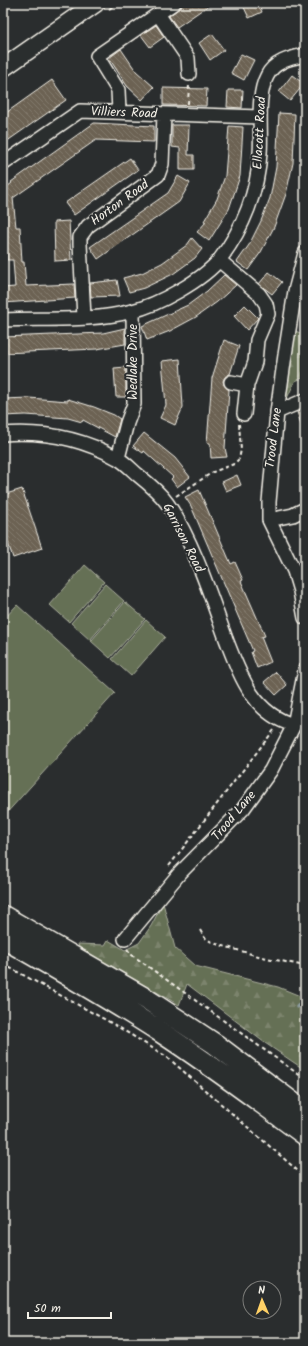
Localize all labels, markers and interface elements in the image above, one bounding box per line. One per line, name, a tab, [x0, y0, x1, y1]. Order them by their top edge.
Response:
street label: Ellacott Road	[248, 95, 272, 170]
street label: Villiers Road	[90, 101, 158, 125]
street label: Horton Road	[86, 174, 154, 231]
street label: Wedlake Drive	[123, 324, 144, 400]
street label: Trood Lane	[260, 406, 288, 469]
street label: Garrison Road	[157, 500, 210, 577]
street label: Trood Lane	[206, 786, 262, 846]
north arrow	[242, 1280, 282, 1320]
text: N	[258, 1282, 266, 1300]
scale bar	[28, 1294, 111, 1320]
text: 50 m	[34, 1299, 61, 1318]

